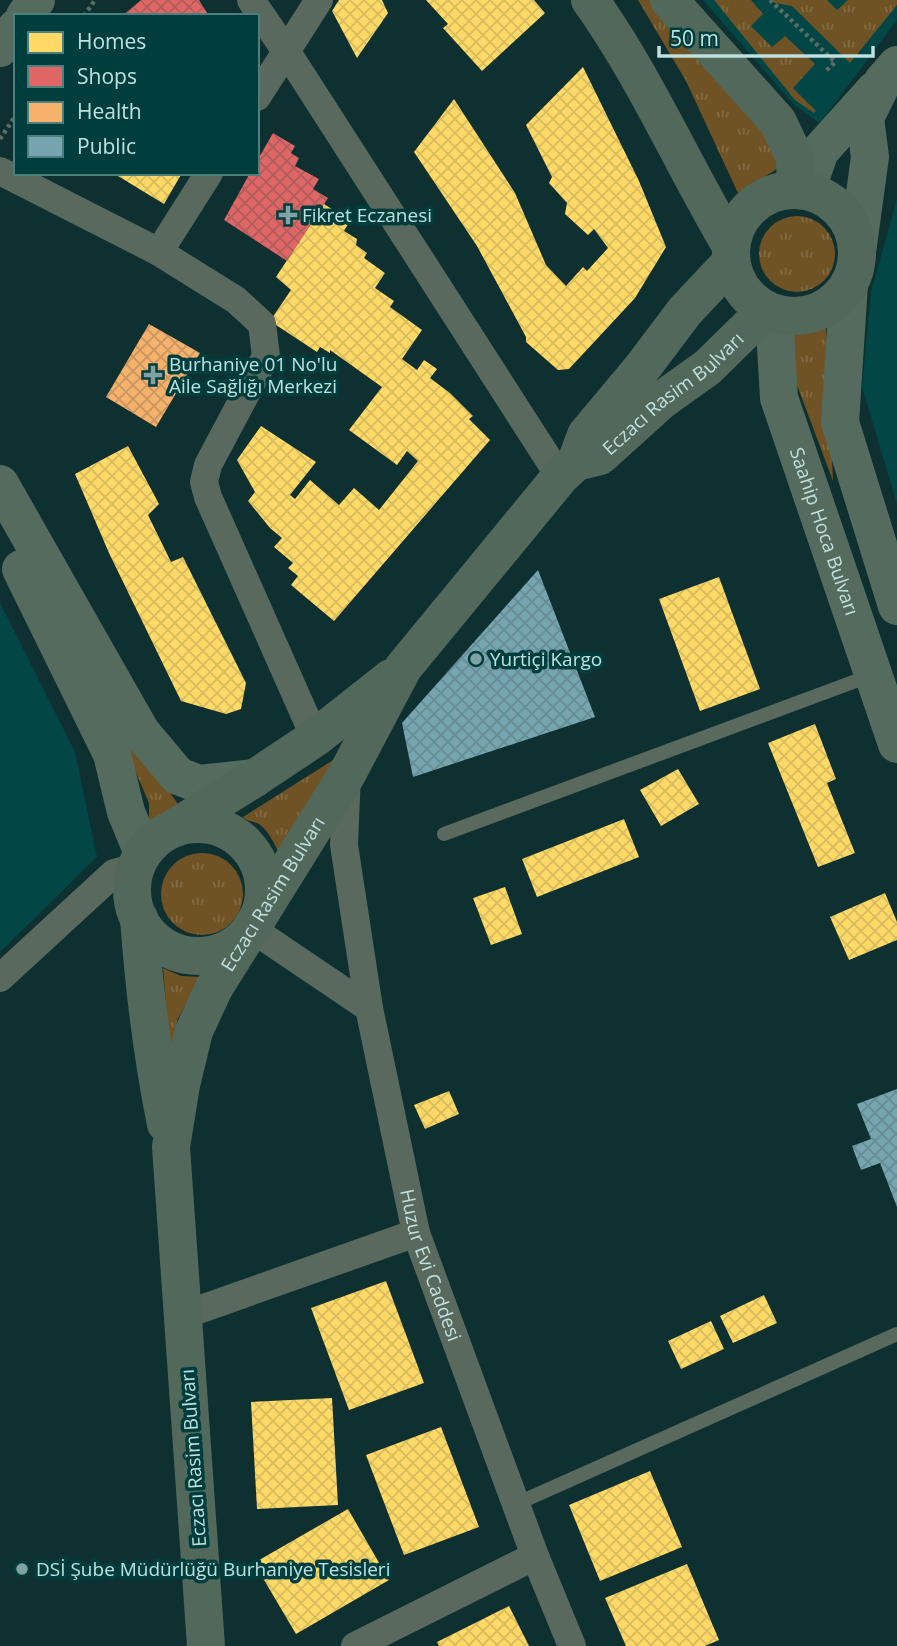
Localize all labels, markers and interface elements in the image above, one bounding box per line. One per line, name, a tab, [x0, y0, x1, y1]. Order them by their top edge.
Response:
legend	[14, 14, 259, 175]
scale bar	[659, 14, 872, 58]
text: 50 m	[670, 24, 719, 52]
text: Homes	[77, 27, 146, 55]
text: Shops	[77, 62, 137, 90]
text: Health	[77, 97, 142, 125]
text: Public	[77, 132, 136, 160]
place label: Fikret Eczanesi	[302, 202, 432, 228]
marker: Fikret Eczanesi	[280, 207, 296, 223]
street label: Eczacı Rasim Bulvarı	[597, 326, 749, 461]
place label: Burhaniye 01 No'lu Aile Sağlığı Merkezi	[169, 351, 338, 399]
marker: Burhaniye 01 No'lu Aile Sağlığı Merkezi	[143, 365, 163, 385]
street label: Saahip Hoca Bulvarı	[784, 444, 865, 619]
place label: Yurtiçi Kargo	[490, 646, 602, 672]
marker: Yurtiçi Kargo	[468, 651, 484, 667]
street label: Eczacı Rasim Bulvarı	[215, 811, 331, 976]
street label: Huzur Evi Caddesi	[394, 1187, 468, 1345]
street label: Eczacı Rasim Bulvarı	[174, 1368, 212, 1548]
place label: DSİ Şube Müdürlüğü Burhaniye Tesisleri	[36, 1556, 390, 1582]
marker: DSİ Şube Müdürlüğü Burhaniye Tesisleri	[14, 1561, 30, 1577]

